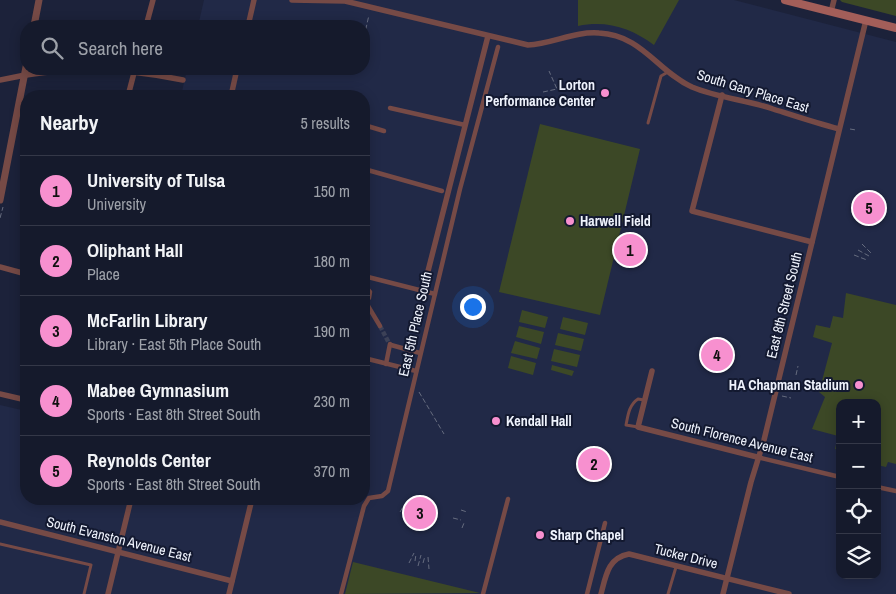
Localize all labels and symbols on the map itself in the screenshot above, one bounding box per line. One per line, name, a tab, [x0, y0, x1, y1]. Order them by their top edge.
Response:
street label: South Gary Place East	[695, 65, 811, 117]
place label: Lorton Performance Center	[485, 76, 596, 110]
marker: Lorton Performance Center	[599, 87, 611, 99]
pin: 5	[853, 189, 885, 227]
place label: Harwell Field	[580, 212, 651, 230]
marker: Harwell Field	[564, 215, 576, 227]
pin: 1	[614, 231, 646, 269]
street label: East 8th Street South	[762, 250, 806, 360]
street label: East 5th Place South	[394, 270, 436, 378]
your location	[460, 294, 486, 320]
pin: 4	[701, 336, 733, 374]
place label: HA Chapman Stadium	[729, 376, 849, 394]
marker: HA Chapman Stadium	[853, 379, 865, 391]
place label: Kendall Hall	[506, 412, 572, 430]
street label: South Florence Avenue East	[669, 414, 815, 466]
marker: Kendall Hall	[490, 415, 502, 427]
pin: 2	[578, 445, 610, 483]
pin: 3	[404, 494, 436, 532]
street label: South Evanston Avenue East	[45, 512, 193, 566]
place label: Sharp Chapel	[550, 526, 624, 544]
marker: Sharp Chapel	[534, 529, 546, 541]
street label: Tucker Drive	[652, 539, 720, 573]

